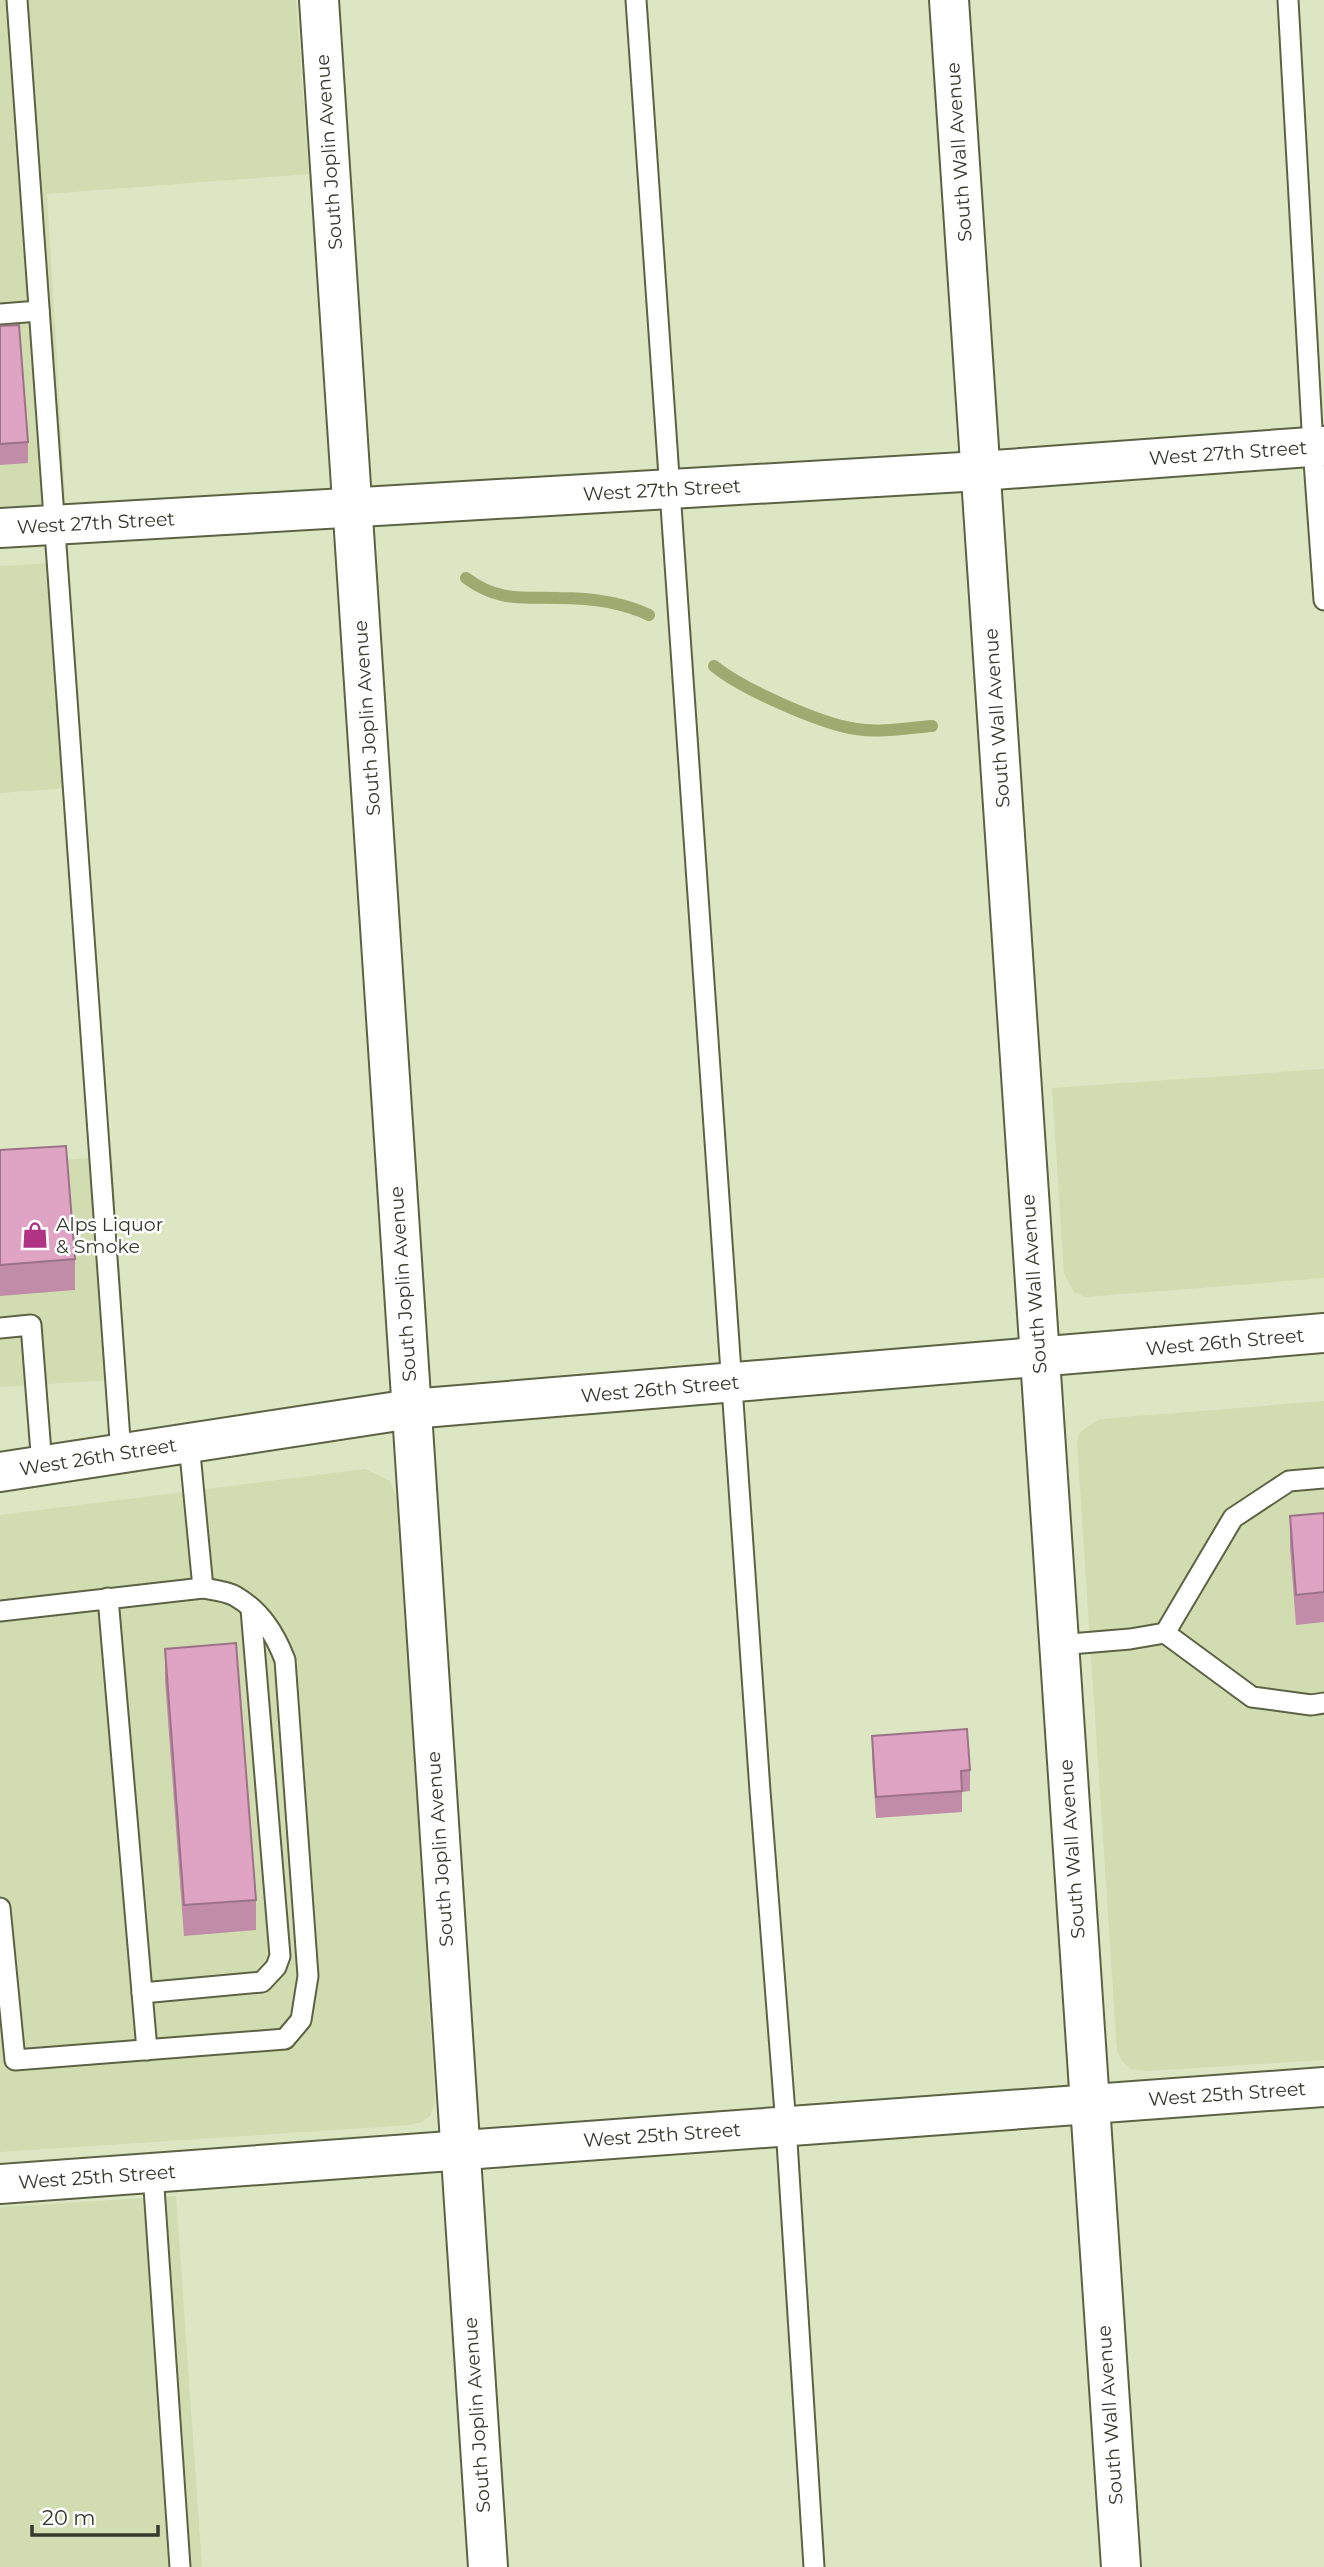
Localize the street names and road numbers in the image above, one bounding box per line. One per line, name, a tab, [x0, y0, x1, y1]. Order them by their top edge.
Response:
street label: South Joplin Avenue	[311, 53, 347, 251]
street label: South Wall Avenue	[941, 61, 977, 243]
street label: West 27th Street	[1148, 436, 1308, 470]
street label: West 27th Street	[582, 474, 742, 506]
street label: West 27th Street	[16, 507, 176, 539]
street label: South Joplin Avenue	[349, 619, 385, 817]
street label: South Wall Avenue	[979, 627, 1015, 809]
street label: South Joplin Avenue	[385, 1185, 421, 1383]
street label: South Wall Avenue	[1016, 1193, 1052, 1375]
street label: West 26th Street	[1145, 1324, 1305, 1360]
street label: West 26th Street	[580, 1371, 740, 1407]
street label: West 26th Street	[18, 1433, 179, 1481]
street label: South Joplin Avenue	[422, 1750, 458, 1948]
street label: South Wall Avenue	[1054, 1758, 1090, 1940]
street label: West 25th Street	[1147, 2077, 1307, 2111]
street label: West 25th Street	[582, 2118, 742, 2152]
street label: West 25th Street	[17, 2160, 177, 2194]
street label: South Joplin Avenue	[459, 2316, 495, 2514]
street label: South Wall Avenue	[1092, 2324, 1128, 2506]

